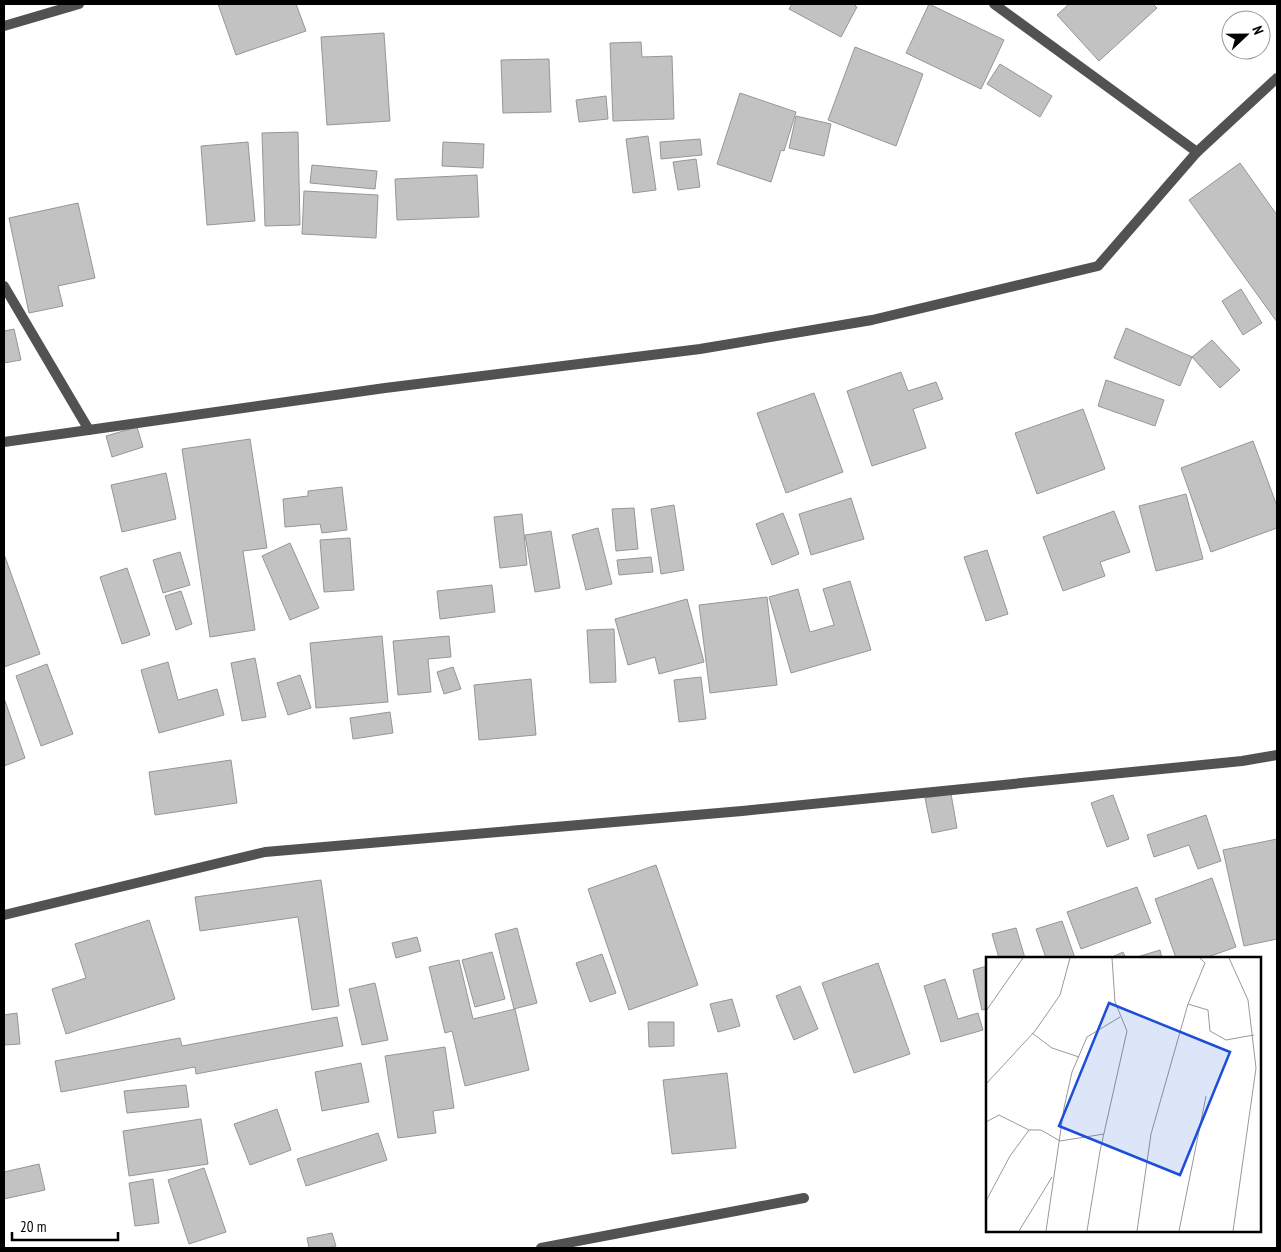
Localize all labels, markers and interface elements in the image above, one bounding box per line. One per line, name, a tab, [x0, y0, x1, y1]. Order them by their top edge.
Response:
north arrow	[1221, 10, 1271, 60]
text: N	[1248, 23, 1268, 37]
inset map	[986, 957, 1261, 1232]
scale bar	[12, 1210, 119, 1242]
text: 20 m	[20, 1217, 46, 1236]

